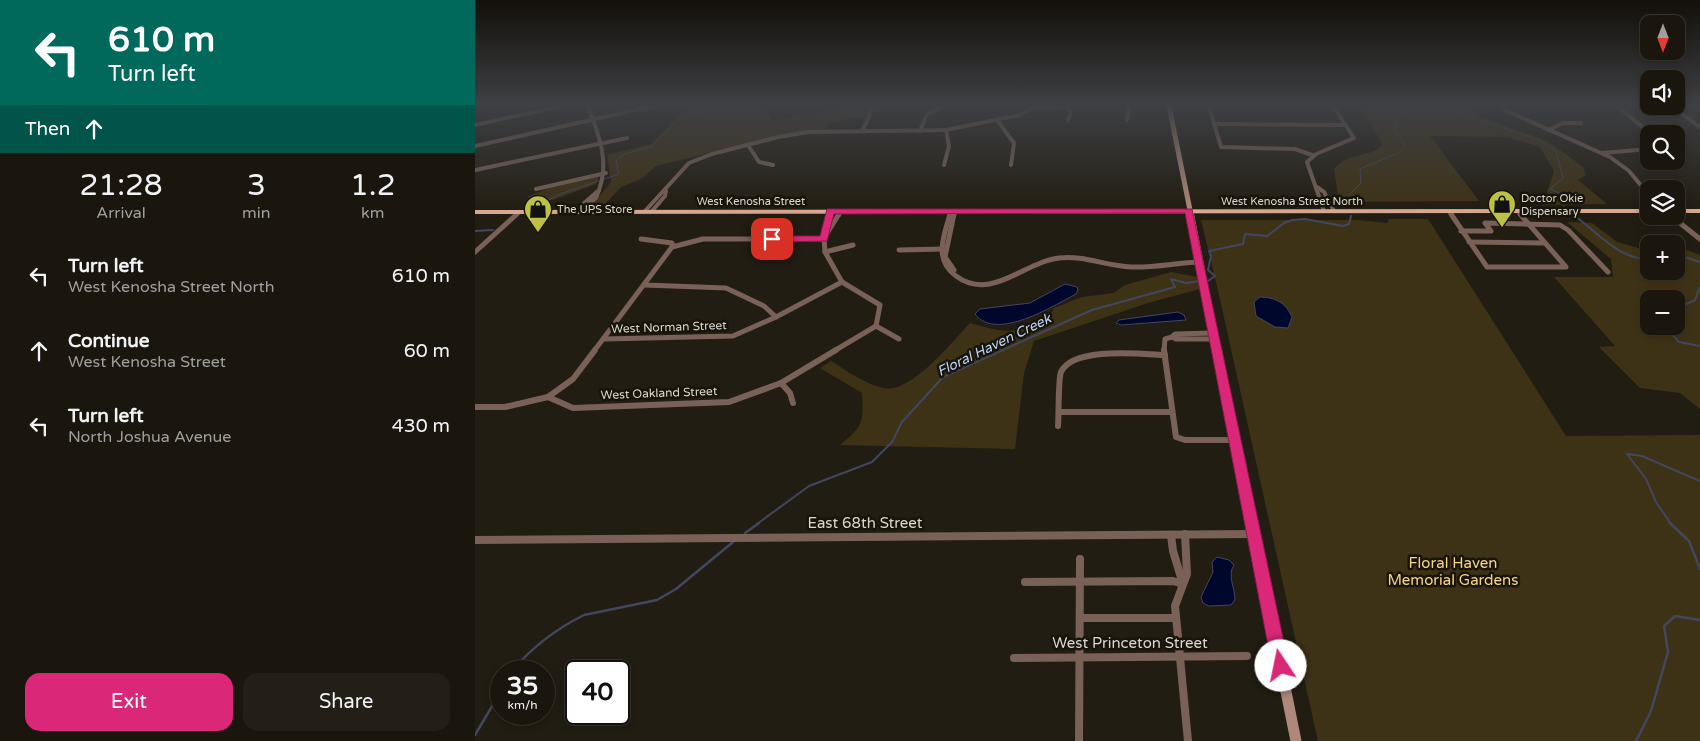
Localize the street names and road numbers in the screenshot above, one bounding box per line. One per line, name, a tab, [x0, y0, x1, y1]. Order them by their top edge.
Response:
street label: West Kenosha Street	[697, 195, 805, 208]
street label: West Kenosha Street North	[1221, 195, 1363, 208]
street label: West Norman Street	[611, 318, 727, 336]
street label: West Oakland Street	[600, 384, 718, 402]
street label: East 68th Street	[807, 514, 923, 532]
street label: West Princeton Street	[1052, 634, 1208, 652]

